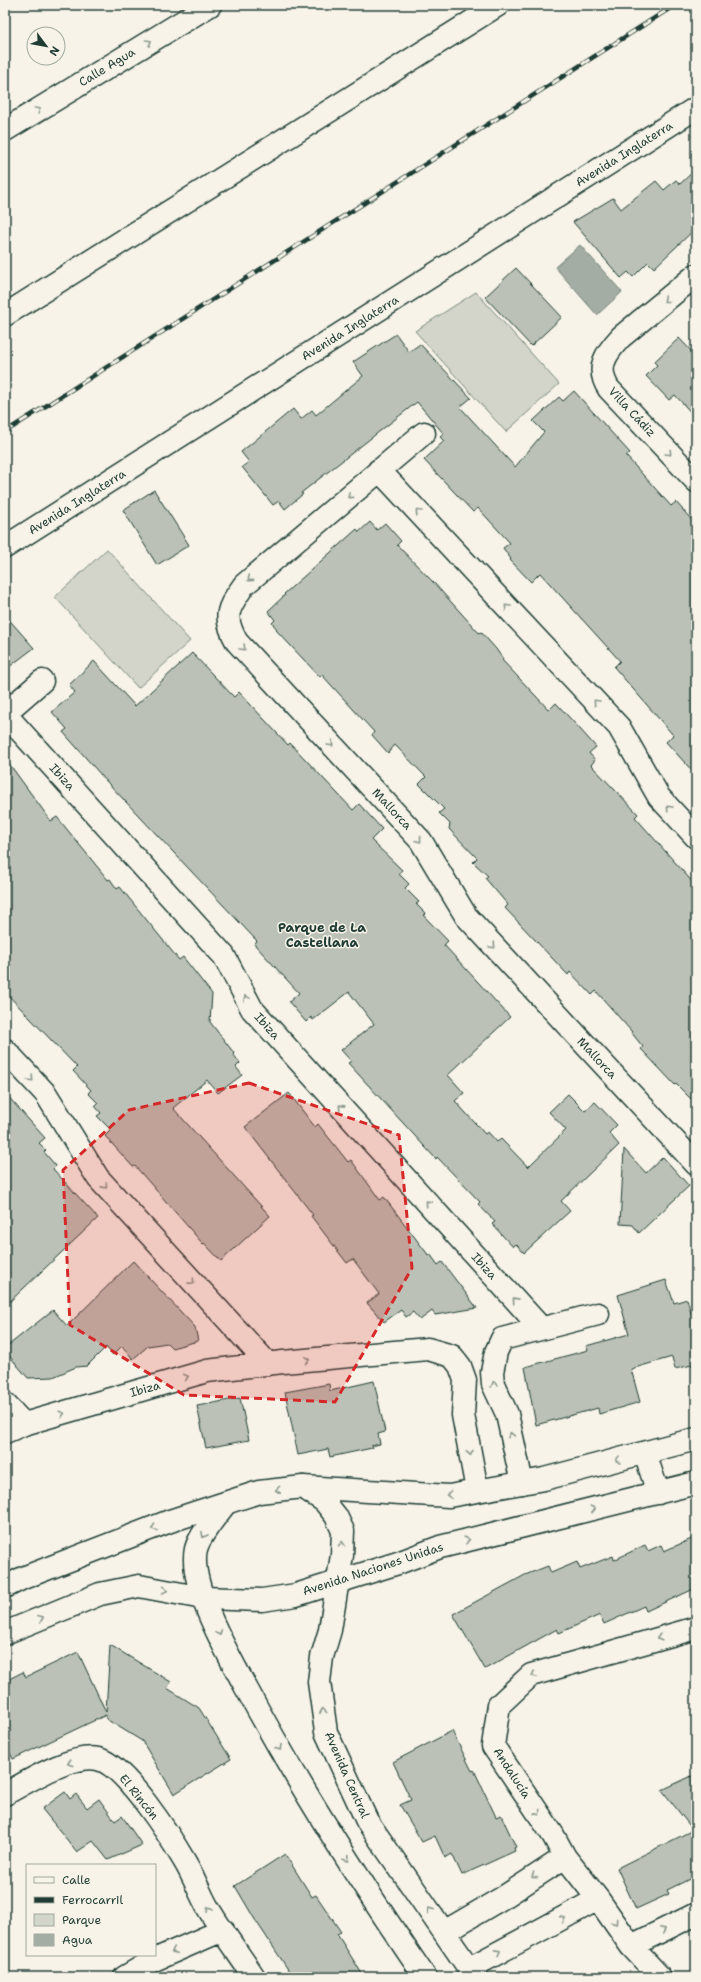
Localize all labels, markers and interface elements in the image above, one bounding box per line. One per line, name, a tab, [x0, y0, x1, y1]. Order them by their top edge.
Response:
north arrow	[26, 26, 66, 66]
one-way arrow	[145, 39, 152, 46]
text: N	[45, 43, 63, 59]
street label: Calle Agua	[76, 44, 139, 90]
one-way arrow	[34, 107, 41, 114]
street label: Avenida Inglaterra	[572, 117, 676, 190]
street label: Avenida Inglaterra	[298, 291, 402, 364]
one-way arrow	[663, 295, 670, 302]
street label: Villa Cádiz	[605, 384, 659, 440]
one-way arrow	[665, 448, 672, 456]
street label: Avenida Inglaterra	[25, 465, 129, 538]
one-way arrow	[347, 491, 354, 498]
one-way arrow	[415, 509, 423, 517]
one-way arrow	[247, 575, 255, 582]
one-way arrow	[504, 604, 512, 612]
one-way arrow	[238, 644, 245, 651]
one-way arrow	[593, 699, 600, 707]
one-way arrow	[327, 739, 334, 747]
street label: Ibiza	[46, 760, 79, 794]
street label: Mallorca	[369, 785, 416, 834]
one-way arrow	[667, 805, 674, 813]
one-way arrow	[415, 835, 422, 842]
district label: Parque de La Castellana	[278, 919, 366, 951]
one-way arrow	[488, 941, 496, 949]
one-way arrow	[244, 995, 251, 1002]
street label: Ibiza	[251, 1009, 284, 1043]
street label: Mallorca	[574, 1034, 621, 1083]
one-way arrow	[27, 1074, 34, 1082]
one-way arrow	[338, 1104, 345, 1112]
one-way arrow	[100, 1181, 107, 1188]
one-way arrow	[425, 1200, 432, 1208]
street label: Ibiza	[468, 1249, 501, 1283]
one-way arrow	[188, 1277, 195, 1284]
one-way arrow	[513, 1297, 520, 1304]
one-way arrow	[304, 1356, 310, 1365]
one-way arrow	[183, 1373, 190, 1382]
street label: Ibiza	[128, 1377, 163, 1401]
one-way arrow	[490, 1381, 499, 1388]
one-way arrow	[58, 1410, 65, 1418]
one-way arrow	[508, 1431, 516, 1438]
one-way arrow	[466, 1450, 474, 1456]
one-way arrow	[614, 1455, 621, 1464]
one-way arrow	[275, 1485, 281, 1494]
one-way arrow	[446, 1490, 453, 1499]
one-way arrow	[589, 1505, 596, 1514]
one-way arrow	[150, 1523, 157, 1531]
one-way arrow	[201, 1531, 208, 1538]
one-way arrow	[463, 1536, 470, 1545]
street label: Avenida Naciones Unidas	[301, 1539, 445, 1599]
one-way arrow	[338, 1541, 347, 1547]
one-way arrow	[162, 1585, 168, 1594]
one-way arrow	[37, 1615, 44, 1623]
one-way arrow	[214, 1630, 222, 1637]
one-way arrow	[655, 1633, 662, 1642]
one-way arrow	[531, 1670, 538, 1678]
one-way arrow	[319, 1708, 328, 1714]
street label: Avenida Central	[321, 1729, 373, 1821]
one-way arrow	[274, 1744, 281, 1751]
street label: Andalucía	[490, 1744, 535, 1802]
one-way arrow	[67, 1758, 74, 1767]
street label: El Rincón	[116, 1771, 162, 1823]
one-way arrow	[533, 1809, 541, 1816]
one-way arrow	[342, 1855, 350, 1862]
legend	[26, 1864, 156, 1956]
text: Calle	[62, 1872, 91, 1888]
one-way arrow	[532, 1872, 539, 1879]
text: Ferrocarril	[62, 1892, 123, 1908]
one-way arrow	[207, 1906, 214, 1913]
one-way arrow	[428, 1908, 435, 1915]
text: Parque	[62, 1912, 101, 1928]
one-way arrow	[558, 1916, 566, 1924]
one-way arrow	[610, 1918, 618, 1925]
one-way arrow	[659, 1927, 667, 1935]
text: Agua	[62, 1932, 93, 1948]
one-way arrow	[171, 1946, 179, 1954]
one-way arrow	[494, 1950, 501, 1957]

